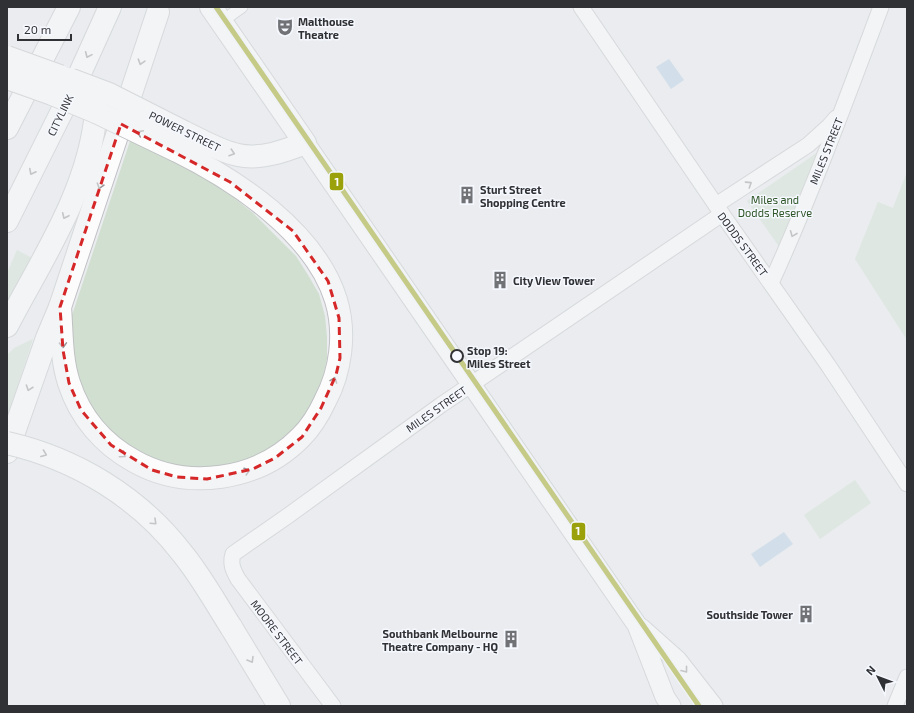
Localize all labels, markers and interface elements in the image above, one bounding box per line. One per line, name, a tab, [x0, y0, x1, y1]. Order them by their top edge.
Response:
place label: Malthouse Theatre	[298, 15, 354, 41]
scale bar	[18, 16, 71, 42]
theatre icon: Malthouse Theatre	[275, 17, 295, 37]
text: 20 m	[24, 22, 51, 36]
one-way arrow	[85, 51, 93, 59]
one-way arrow	[138, 59, 146, 66]
street label: CITYLINK	[44, 92, 76, 138]
street label: POWER STREET	[147, 108, 223, 154]
street label: MILES STREET	[807, 115, 846, 186]
one-way arrow	[137, 130, 144, 138]
one-way arrow	[229, 148, 236, 157]
one-way arrow	[29, 168, 37, 176]
line badge: 1	[329, 172, 344, 191]
text: 1	[335, 175, 339, 188]
one-way arrow	[745, 181, 752, 189]
one-way arrow	[96, 182, 105, 189]
place label: Sturt Street Shopping Centre	[480, 183, 566, 209]
building icon: Sturt Street Shopping Centre	[457, 185, 477, 205]
park label: Miles and Dodds Reserve	[738, 193, 812, 219]
street label: DODDS STREET	[715, 209, 771, 279]
one-way arrow	[62, 212, 70, 220]
one-way arrow	[789, 231, 797, 238]
building icon: City View Tower	[490, 270, 510, 290]
place label: City View Tower	[513, 274, 595, 288]
one-way arrow	[58, 342, 67, 348]
place label: Stop 19: Miles Street	[467, 344, 531, 370]
marker: Stop 19: Miles Street	[450, 349, 464, 363]
one-way arrow	[329, 377, 338, 384]
street label: MILES STREET	[403, 383, 469, 435]
one-way arrow	[26, 385, 34, 392]
one-way arrow	[41, 449, 48, 457]
one-way arrow	[119, 450, 126, 457]
one-way arrow	[244, 467, 251, 475]
one-way arrow	[149, 517, 157, 524]
line badge: 1	[571, 522, 586, 541]
text: 1	[576, 524, 580, 537]
street label: MOORE STREET	[248, 597, 306, 667]
building icon: Southside Tower	[796, 604, 816, 624]
place label: Southside Tower	[706, 608, 793, 621]
place label: Southbank Melbourne Theatre Company - HQ	[382, 627, 498, 654]
building icon: Southbank Melbourne Theatre Company - HQ	[501, 629, 521, 649]
one-way arrow	[247, 656, 254, 663]
north arrow	[858, 657, 898, 697]
text: N	[863, 663, 878, 677]
one-way arrow	[681, 666, 688, 673]

